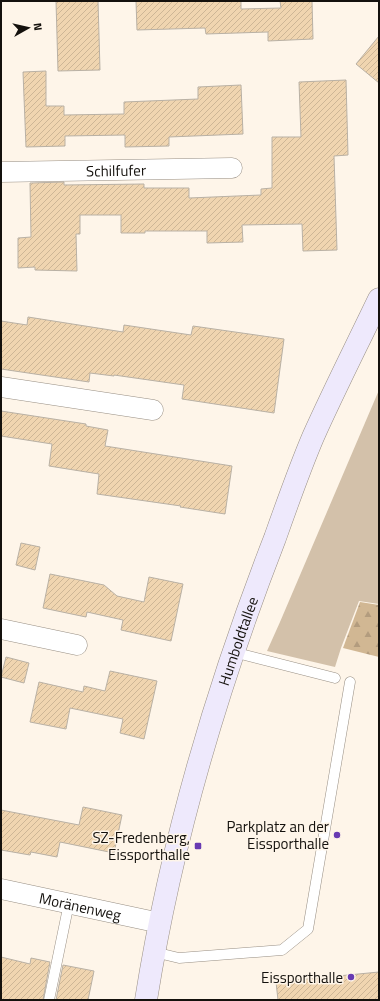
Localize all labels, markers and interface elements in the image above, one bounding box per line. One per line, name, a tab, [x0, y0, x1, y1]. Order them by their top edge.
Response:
north arrow	[8, 8, 48, 48]
text: N	[29, 22, 46, 31]
street label: Schilfufer	[86, 158, 146, 182]
street label: Humboldtallee	[212, 593, 264, 688]
place label: Parkplatz an der Eissporthalle	[226, 815, 329, 855]
place label: SZ-Fredenberg, Eissporthalle	[92, 826, 190, 866]
marker: Parkplatz an der Eissporthalle	[332, 830, 342, 840]
marker: SZ-Fredenberg, Eissporthalle	[193, 841, 203, 851]
street label: Moränenweg	[37, 886, 124, 926]
place label: Eissporthalle	[261, 966, 343, 989]
marker: Eissporthalle	[346, 972, 356, 982]

